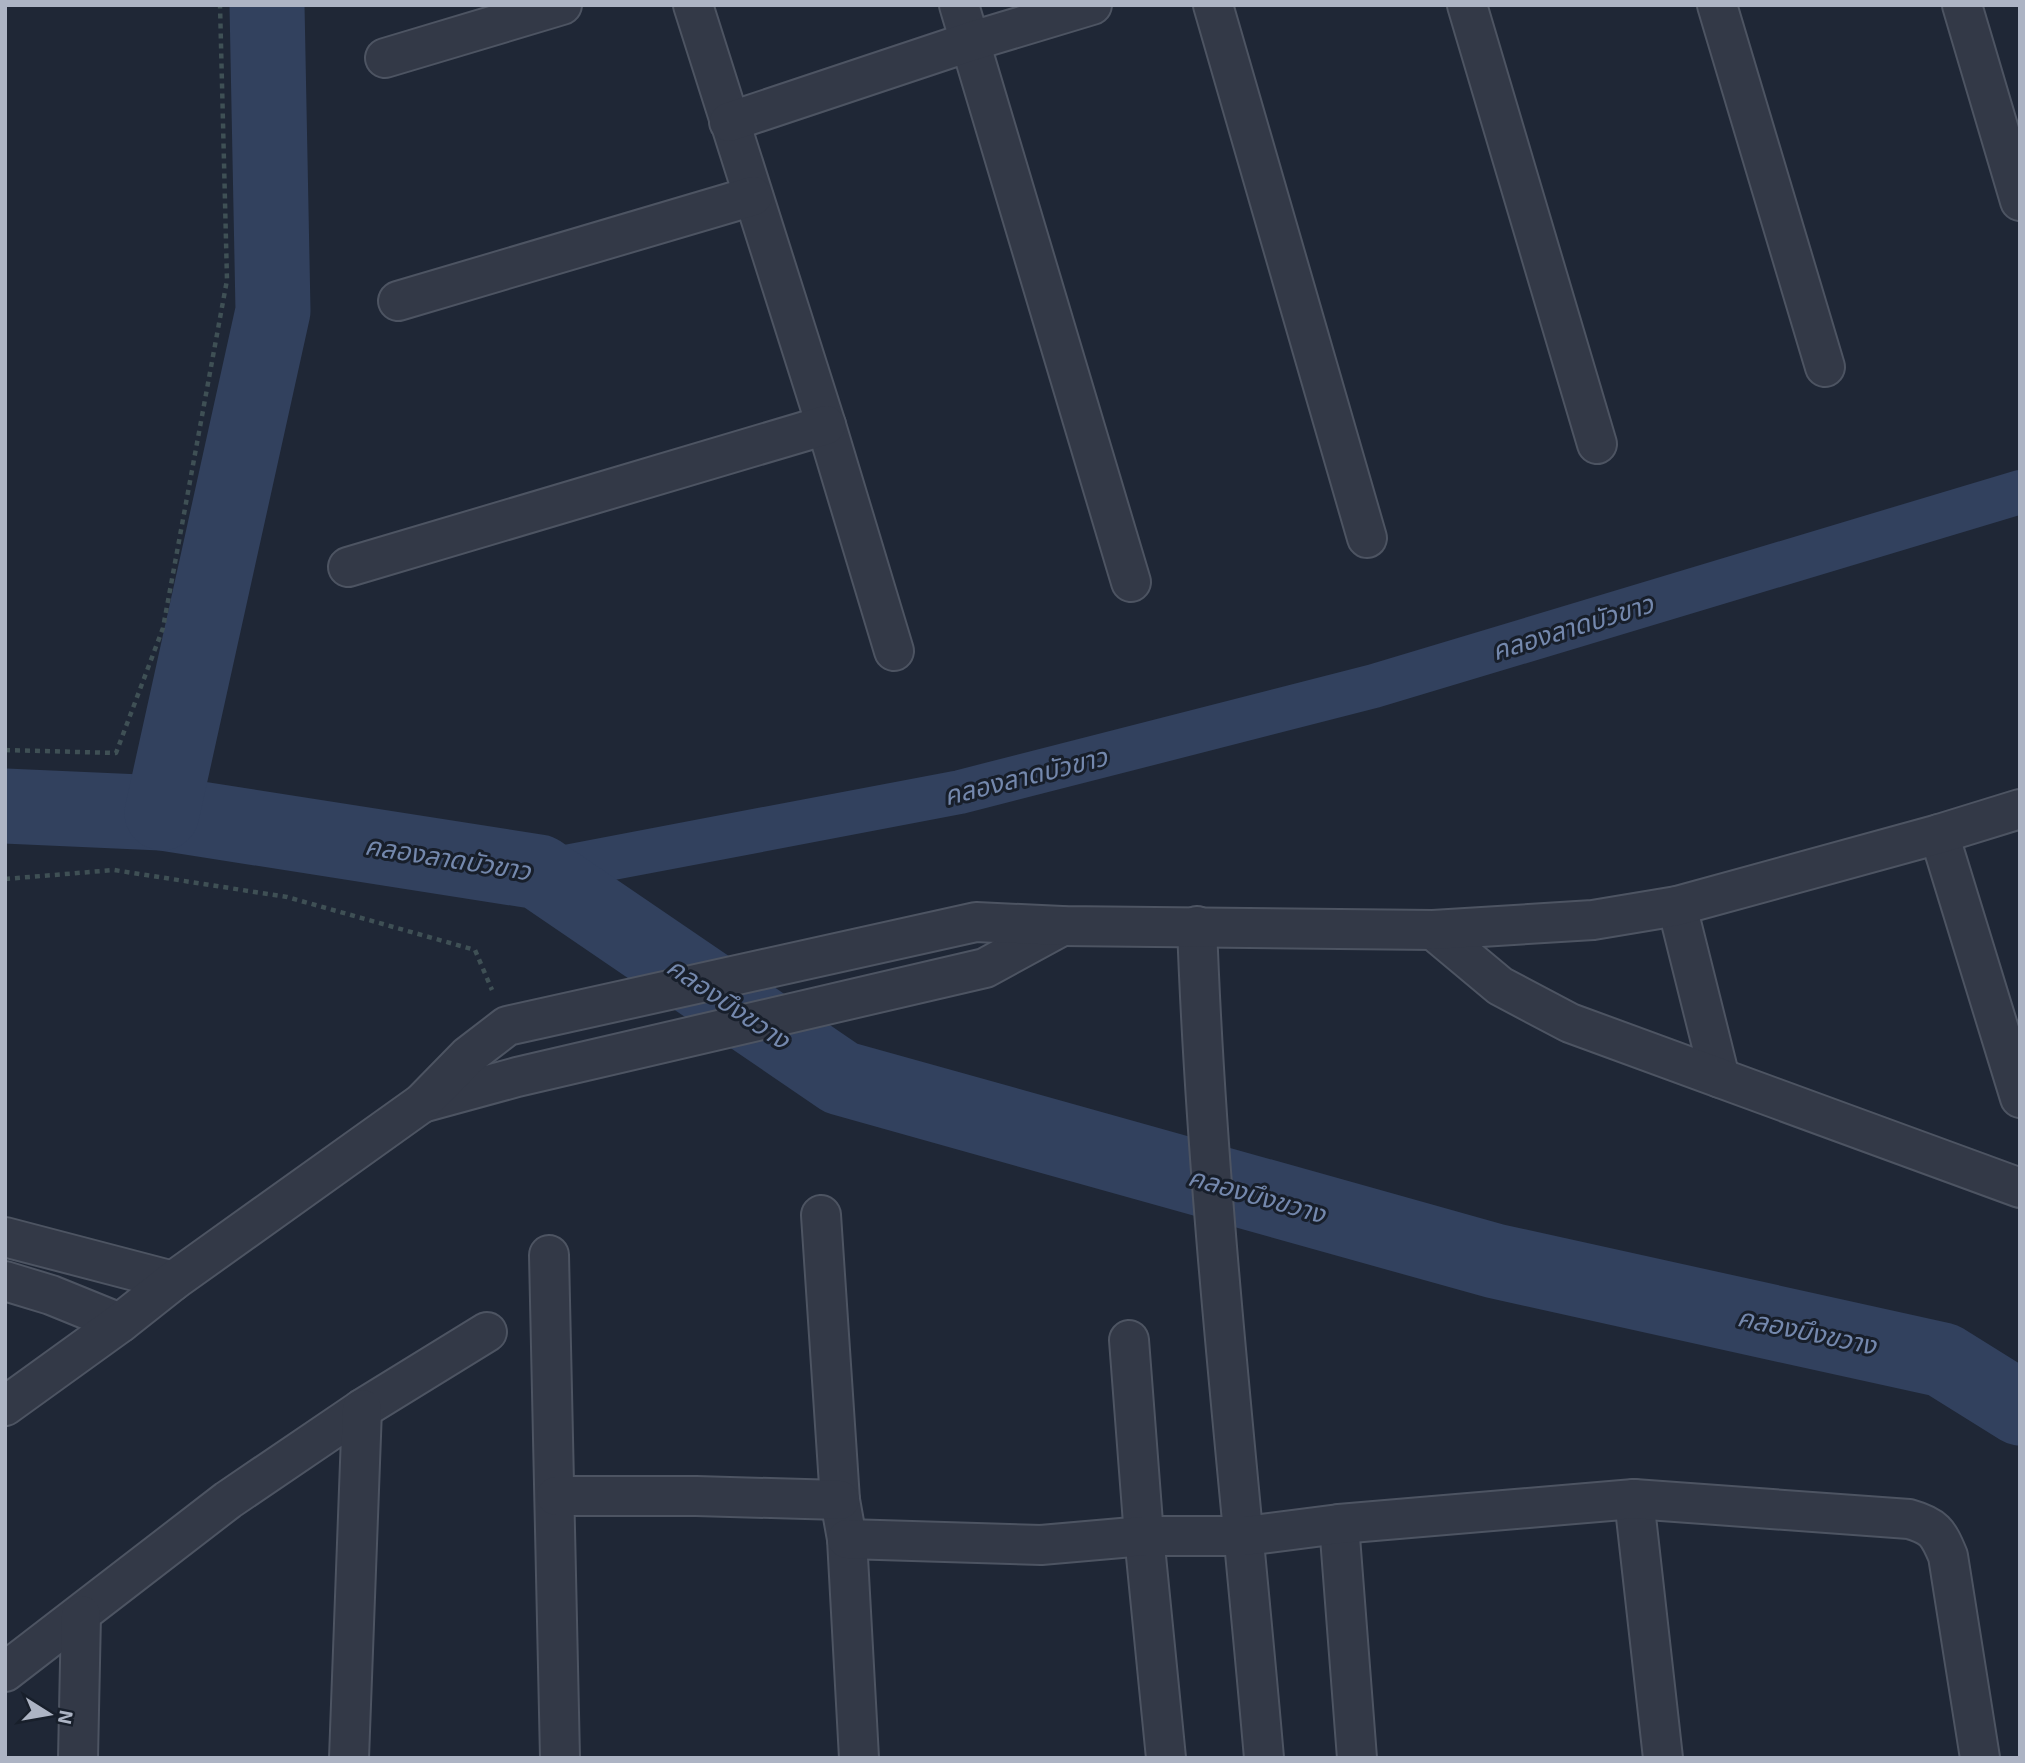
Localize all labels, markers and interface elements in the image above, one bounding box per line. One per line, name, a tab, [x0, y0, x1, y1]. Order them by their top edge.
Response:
water label: คลองลาดบัวขาว	[1488, 586, 1658, 665]
water label: คลองลาดบัวขาว	[940, 739, 1111, 810]
water label: คลองลาดบัวขาว	[363, 829, 534, 886]
water label: คลองบึงขวาง	[662, 950, 797, 1055]
water label: คลองบึงขวาง	[1185, 1160, 1330, 1229]
water label: คลองบึงขวาง	[1735, 1300, 1880, 1360]
north arrow	[14, 1679, 84, 1749]
text: N	[54, 1708, 79, 1726]

